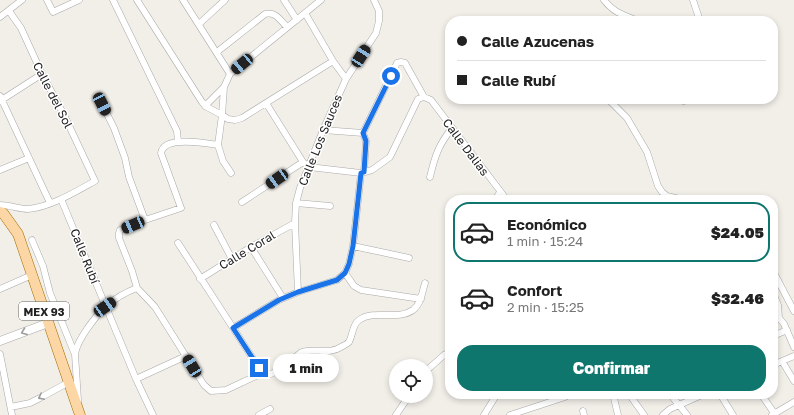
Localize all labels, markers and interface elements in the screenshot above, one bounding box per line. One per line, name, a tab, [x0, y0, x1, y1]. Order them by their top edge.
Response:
text: Calle Azucenas	[481, 32, 594, 50]
car	[349, 43, 373, 69]
car	[229, 52, 255, 76]
street label: Calle del Sol	[30, 59, 76, 131]
route start	[382, 67, 400, 85]
text: Calle Rubí	[481, 71, 555, 89]
car	[91, 91, 113, 117]
street label: Calle Los Sauces	[295, 92, 345, 188]
street label: Calle Dalias	[440, 115, 492, 179]
car	[264, 167, 290, 191]
icon: car	[459, 214, 495, 250]
car	[120, 215, 146, 235]
text: Económico	[507, 215, 587, 233]
text: $24.05	[711, 223, 764, 241]
street label: Calle Rubí	[67, 226, 103, 287]
street label: Calle Coral	[216, 227, 278, 273]
text: 1 min · 15:24	[507, 233, 583, 249]
icon: car	[459, 280, 495, 316]
text: Confort	[507, 281, 562, 299]
text: $32.46	[711, 289, 764, 307]
car	[92, 295, 118, 319]
text: 2 min · 15:25	[507, 299, 584, 315]
road number: MEX 93	[19, 302, 69, 320]
one-way arrow	[20, 328, 27, 336]
button: Confirmar	[457, 345, 766, 391]
car	[181, 353, 203, 379]
callout: 1 min	[273, 354, 339, 382]
route end	[250, 359, 268, 377]
map controls	[389, 359, 433, 403]
button: locate	[389, 359, 433, 403]
text: 1 min	[289, 360, 323, 376]
one-way arrow	[38, 393, 45, 400]

